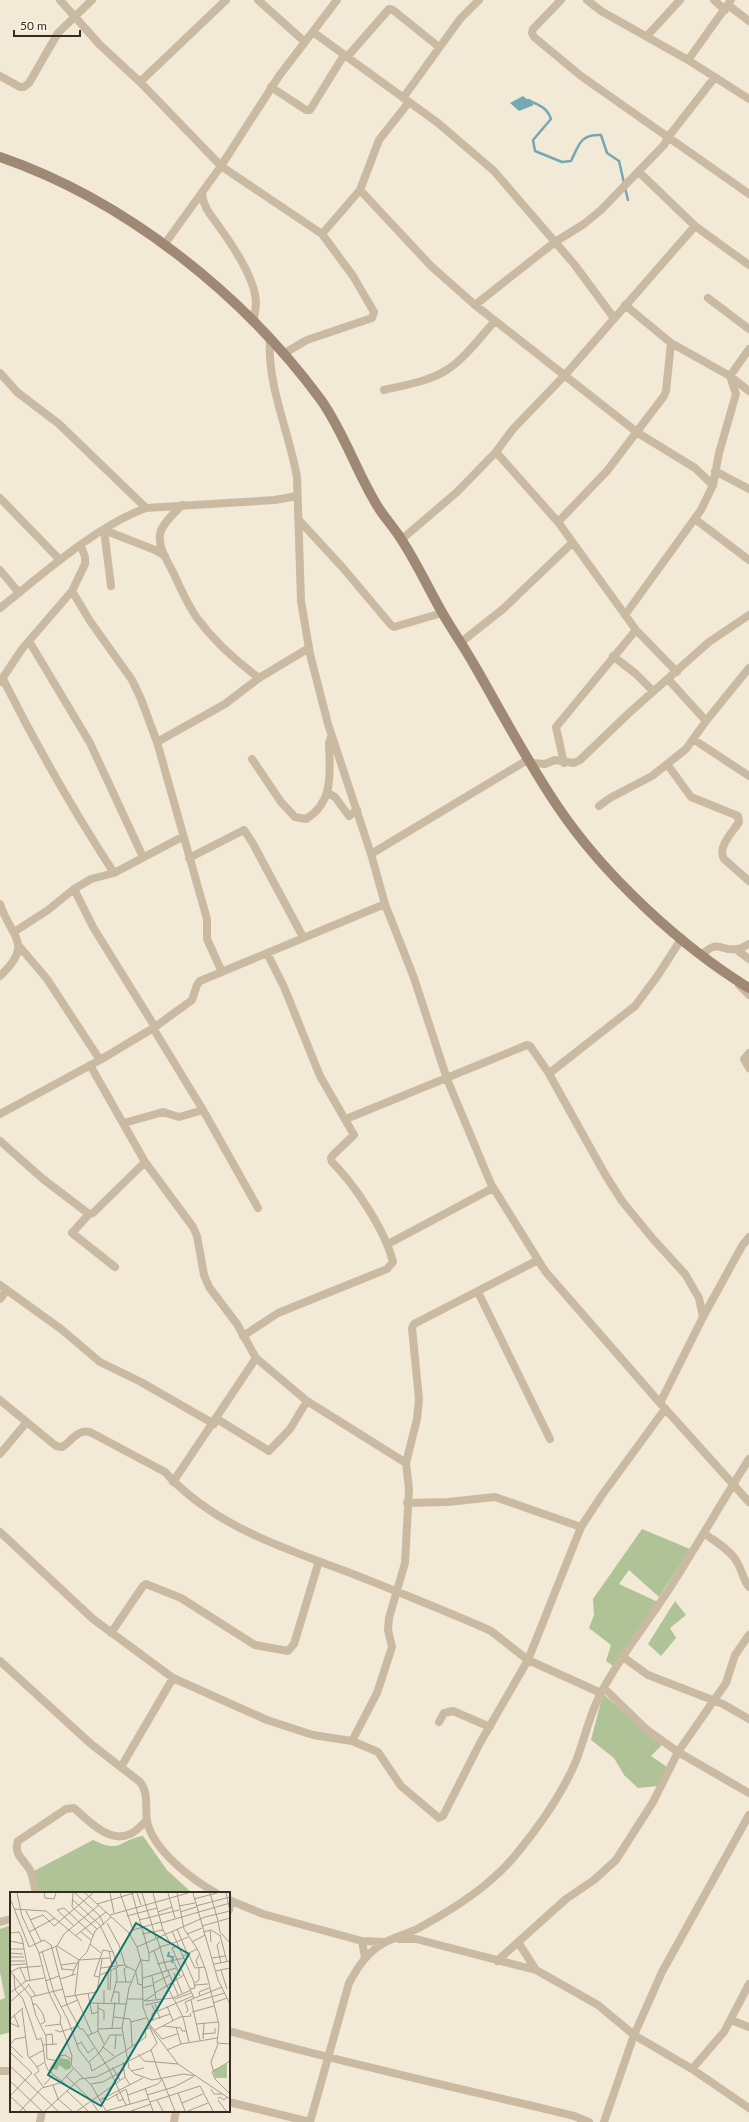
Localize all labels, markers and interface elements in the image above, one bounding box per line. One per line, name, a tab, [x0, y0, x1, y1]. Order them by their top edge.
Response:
scale bar	[14, 12, 80, 38]
text: 50 m	[20, 18, 47, 33]
inset map	[10, 1892, 230, 2112]

